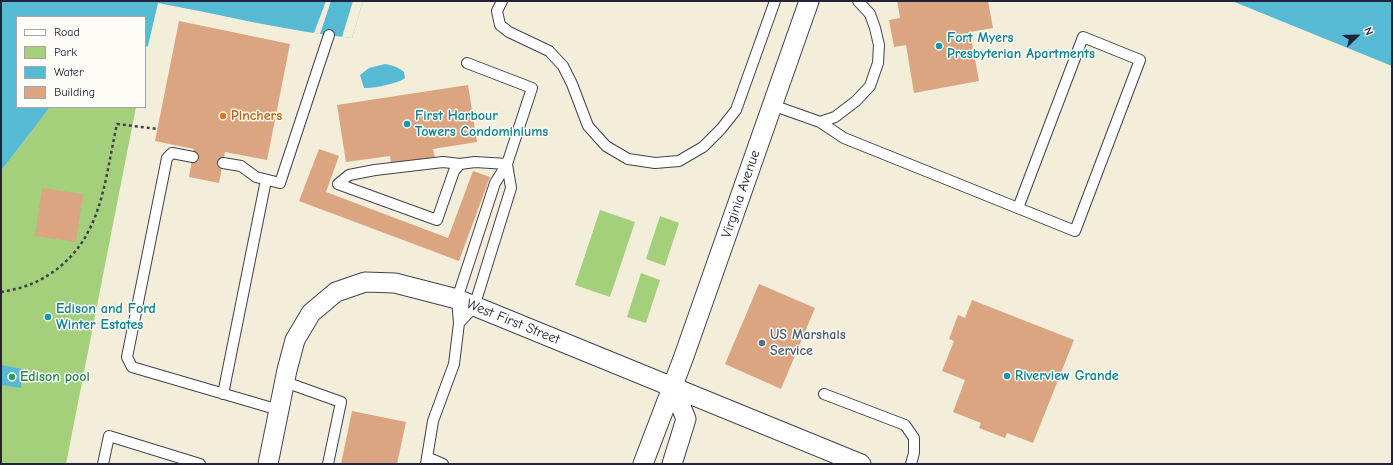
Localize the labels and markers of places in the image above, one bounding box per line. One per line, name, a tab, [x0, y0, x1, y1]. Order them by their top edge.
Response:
place label: Fort Myers Presbyterian Apartments	[947, 30, 1095, 62]
marker: Fort Myers Presbyterian Apartments	[934, 41, 944, 51]
place label: Pinchers	[231, 108, 282, 124]
place label: First Harbour Towers Condominiums	[415, 108, 548, 140]
marker: Pinchers	[218, 111, 228, 121]
marker: First Harbour Towers Condominiums	[402, 119, 412, 129]
place label: Edison and Ford Winter Estates	[56, 301, 156, 334]
marker: Edison and Ford Winter Estates	[43, 312, 53, 322]
place label: US Marshals Service	[770, 327, 846, 360]
marker: US Marshals Service	[757, 338, 767, 348]
place label: Riverview Grande	[1015, 368, 1119, 384]
place label: Edison pool	[20, 369, 90, 385]
marker: Riverview Grande	[1002, 371, 1012, 381]
marker: Edison pool	[7, 372, 17, 382]

